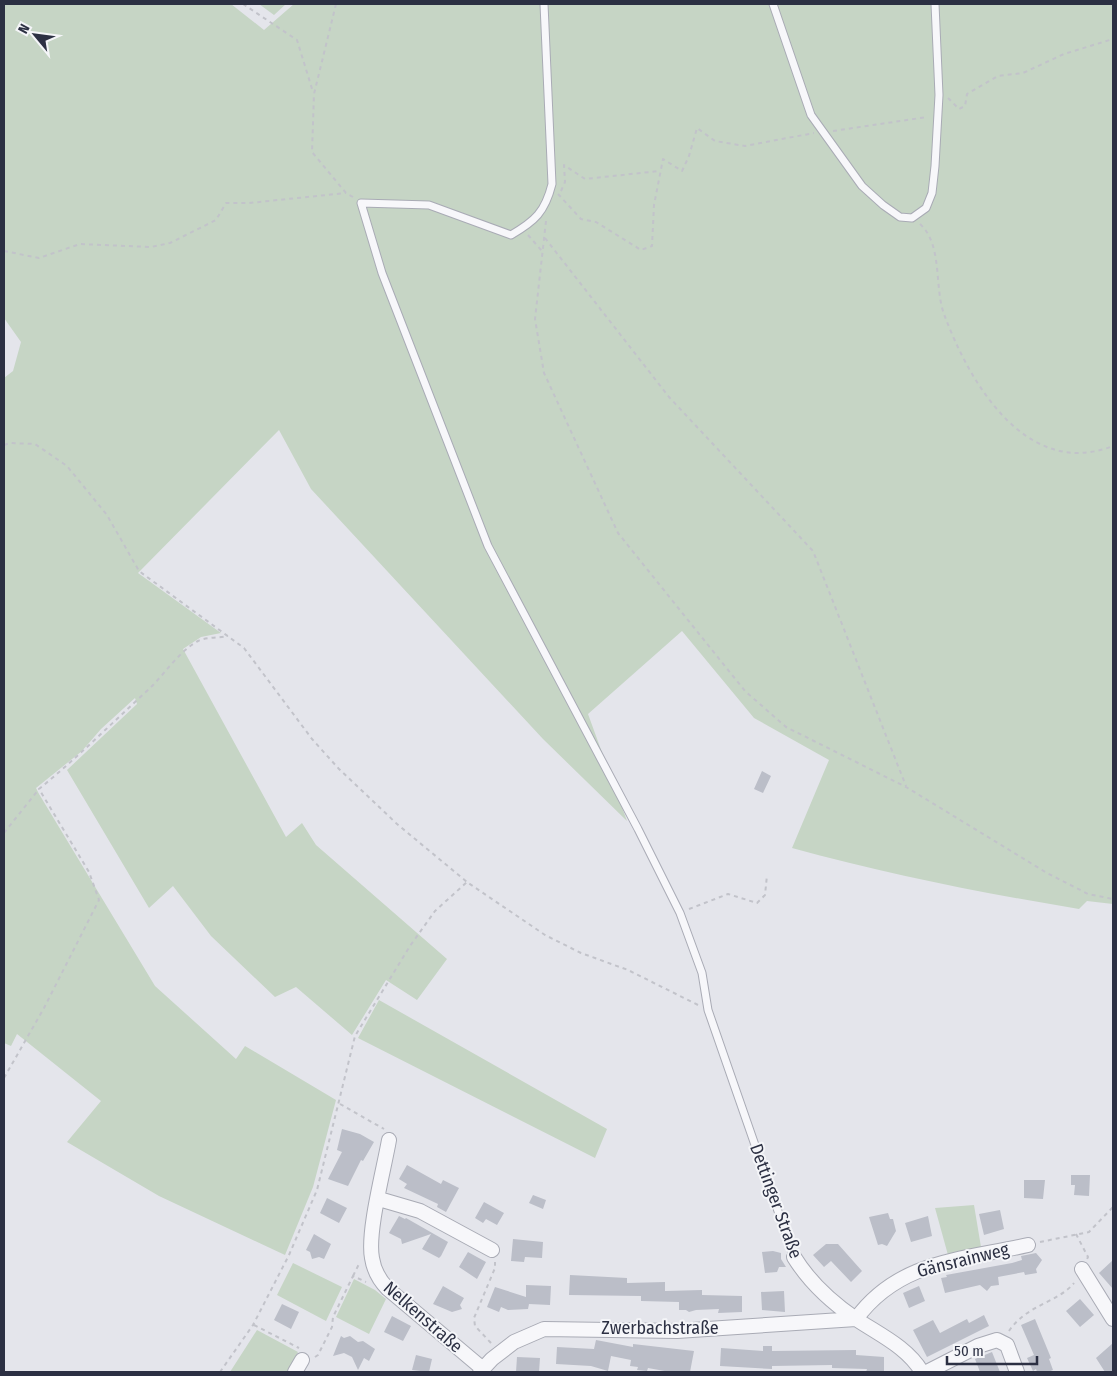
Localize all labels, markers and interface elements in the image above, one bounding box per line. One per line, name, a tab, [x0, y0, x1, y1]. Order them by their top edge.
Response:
north arrow	[10, 10, 60, 60]
text: N	[15, 21, 34, 37]
street label: Dettinger Straße	[745, 1141, 807, 1262]
street label: Gänsrainweg	[915, 1238, 1012, 1282]
street label: Nelkenstraße	[379, 1277, 467, 1357]
street label: Zwerbachstraße	[601, 1317, 719, 1339]
scale bar	[947, 1334, 1037, 1366]
text: 50 m	[954, 1342, 984, 1360]

